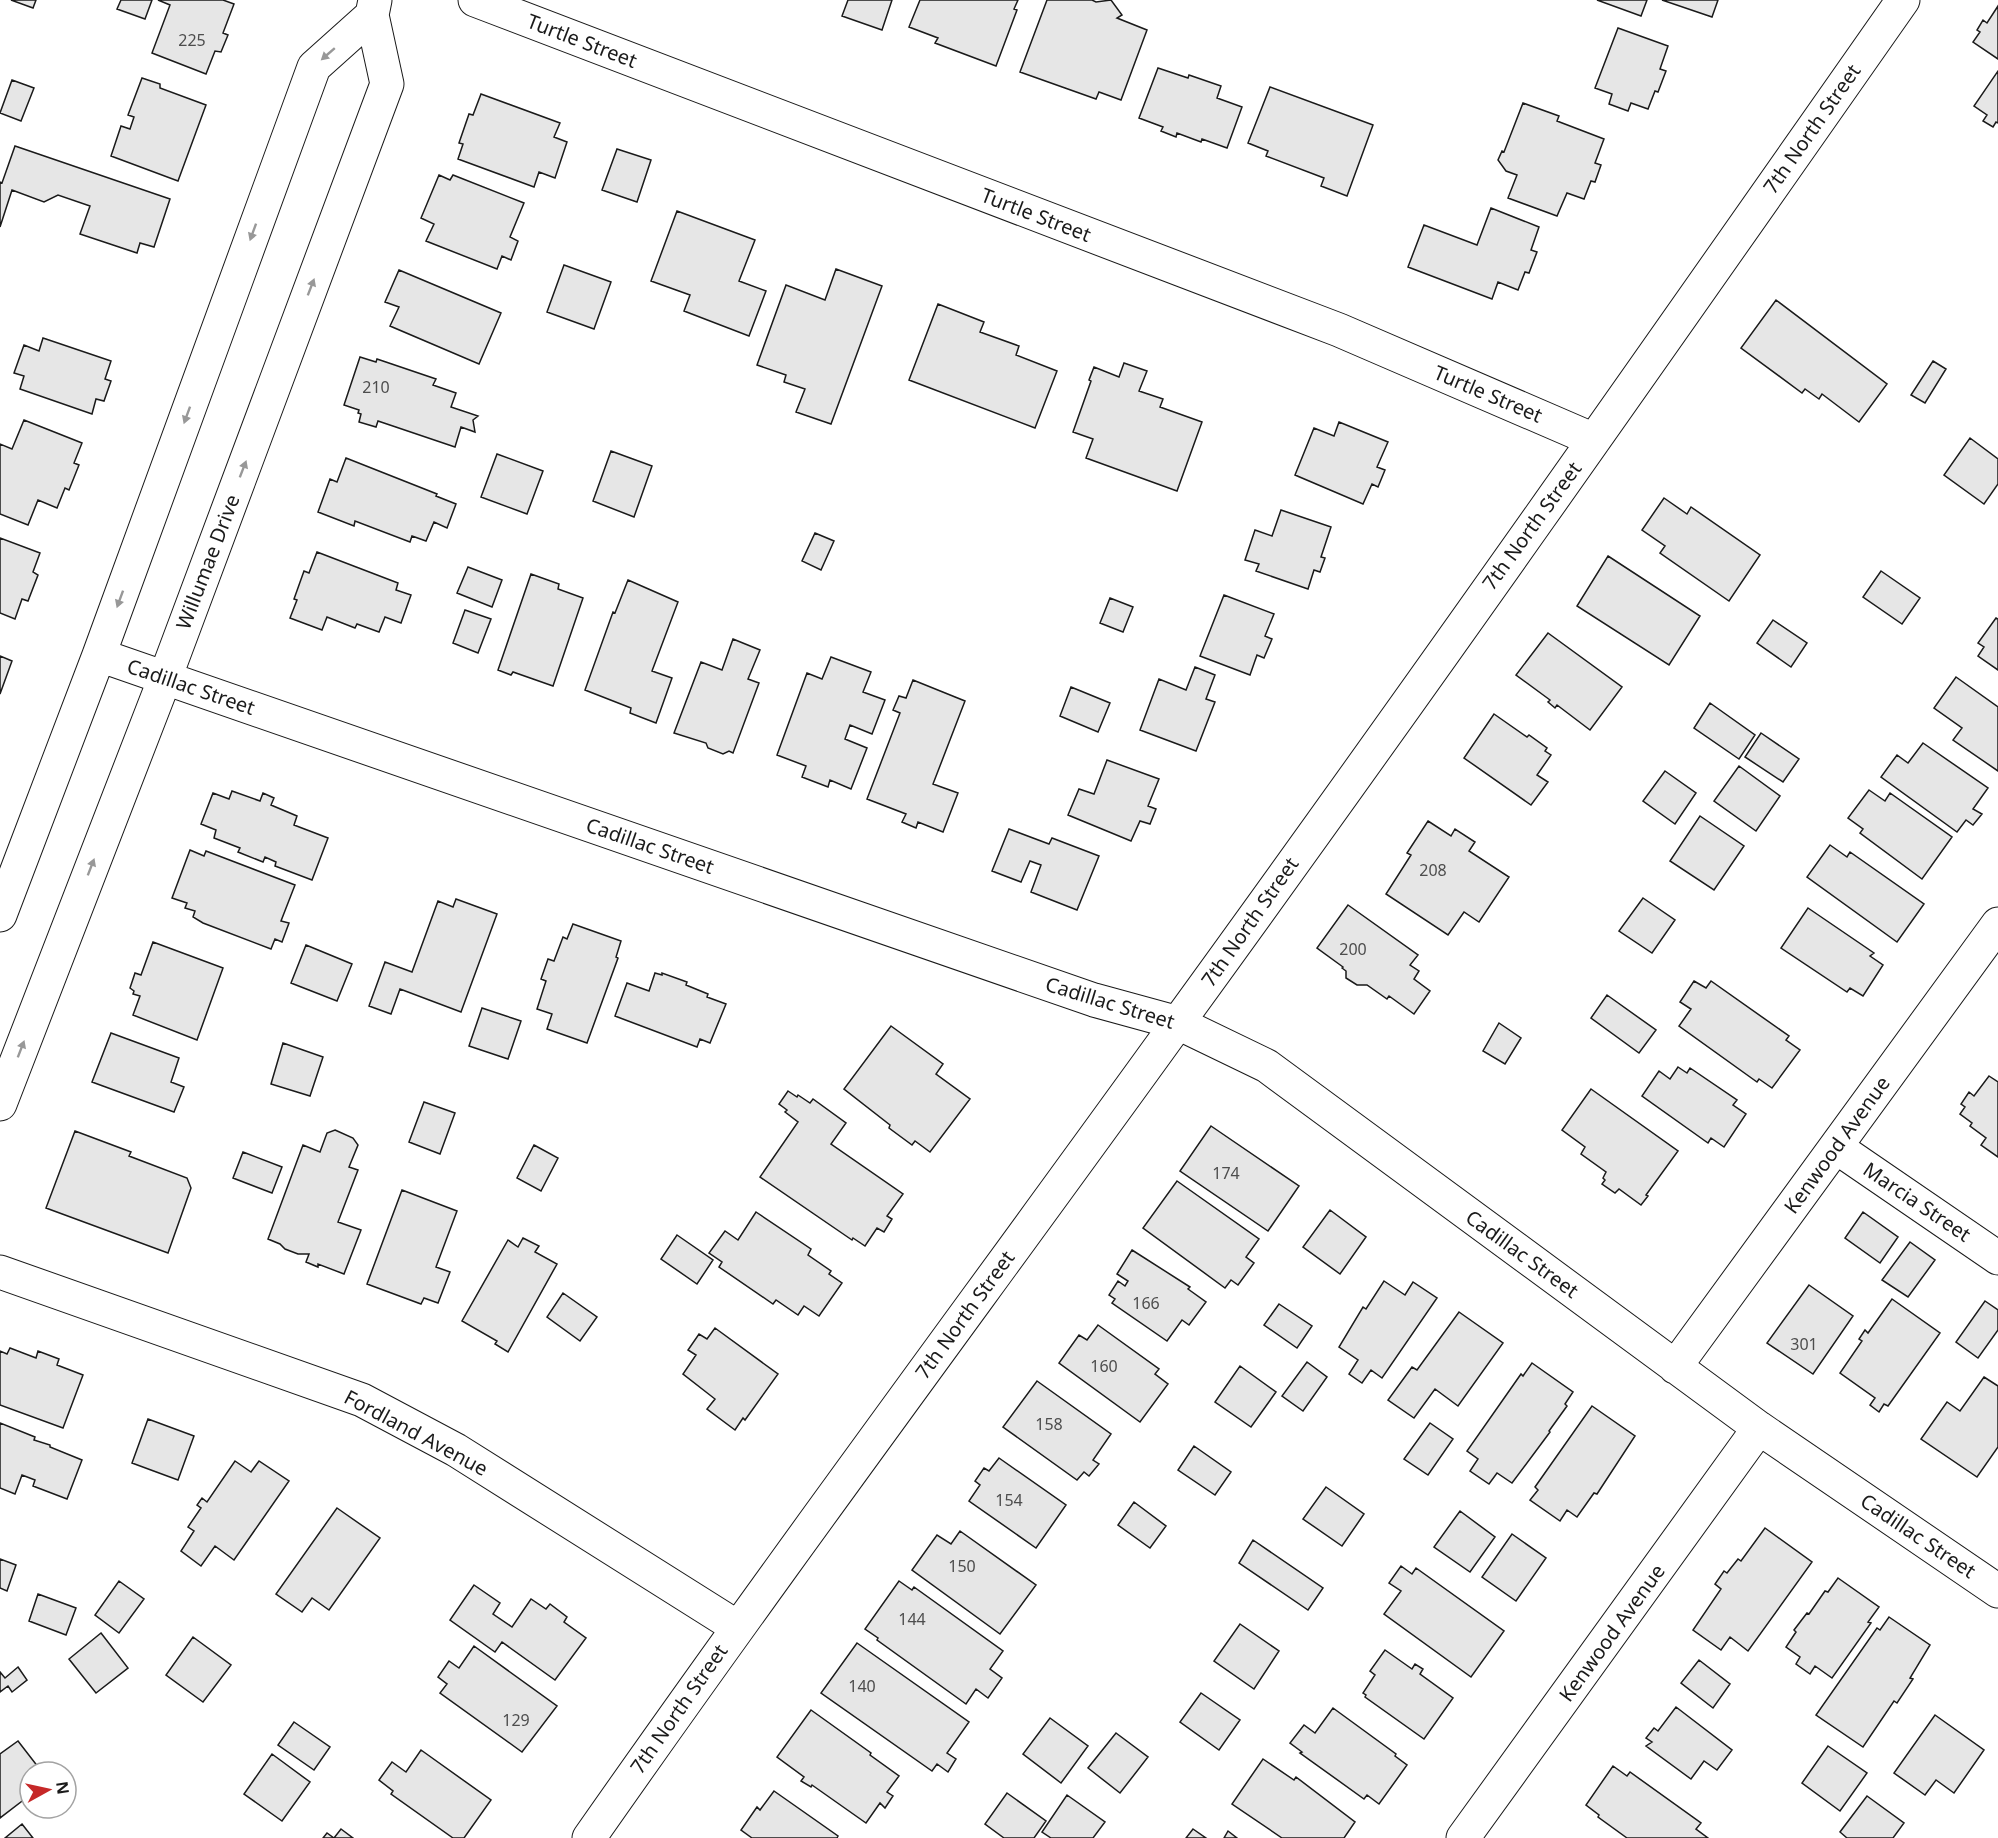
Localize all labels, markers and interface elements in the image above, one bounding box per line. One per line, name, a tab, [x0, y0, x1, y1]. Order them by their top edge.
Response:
street label: Turtle Street	[523, 7, 641, 74]
house number: 225	[178, 29, 206, 51]
one-way arrow	[321, 47, 336, 60]
street label: 7th North Street	[1757, 59, 1866, 199]
street label: Turtle Street	[977, 181, 1095, 248]
one-way arrow	[248, 223, 258, 241]
one-way arrow	[307, 277, 317, 295]
street label: Turtle Street	[1430, 359, 1547, 429]
house number: 210	[362, 376, 390, 398]
one-way arrow	[181, 406, 191, 424]
street label: 7th North Street	[1476, 456, 1587, 595]
one-way arrow	[239, 460, 248, 478]
street label: Willumae Drive	[169, 491, 246, 633]
one-way arrow	[114, 590, 124, 608]
street label: Cadillac Street	[124, 652, 259, 721]
street label: Cadillac Street	[583, 811, 718, 880]
street label: 7th North Street	[1195, 852, 1304, 992]
one-way arrow	[87, 858, 97, 876]
house number: 208	[1419, 859, 1447, 881]
house number: 200	[1339, 938, 1367, 960]
street label: Cadillac Street	[1042, 970, 1178, 1035]
one-way arrow	[17, 1040, 26, 1058]
street label: Kenwood Avenue	[1778, 1071, 1896, 1219]
street label: Marcia Street	[1858, 1156, 1976, 1248]
house number: 174	[1212, 1162, 1240, 1184]
street label: Cadillac Street	[1460, 1203, 1584, 1304]
street label: 7th North Street	[909, 1245, 1020, 1384]
house number: 166	[1132, 1292, 1160, 1314]
house number: 301	[1790, 1333, 1818, 1355]
house number: 160	[1090, 1355, 1118, 1377]
street label: Fordland Avenue	[340, 1383, 493, 1482]
house number: 158	[1035, 1413, 1063, 1435]
street label: Cadillac Street	[1855, 1487, 1981, 1584]
house number: 154	[995, 1489, 1023, 1511]
house number: 150	[948, 1555, 976, 1577]
street label: Kenwood Avenue	[1553, 1559, 1671, 1707]
house number: 144	[898, 1608, 926, 1630]
street label: 7th North Street	[624, 1639, 733, 1779]
house number: 140	[848, 1675, 876, 1697]
house number: 129	[502, 1709, 530, 1731]
north arrow	[18, 1760, 78, 1820]
text: N	[51, 1780, 75, 1796]

